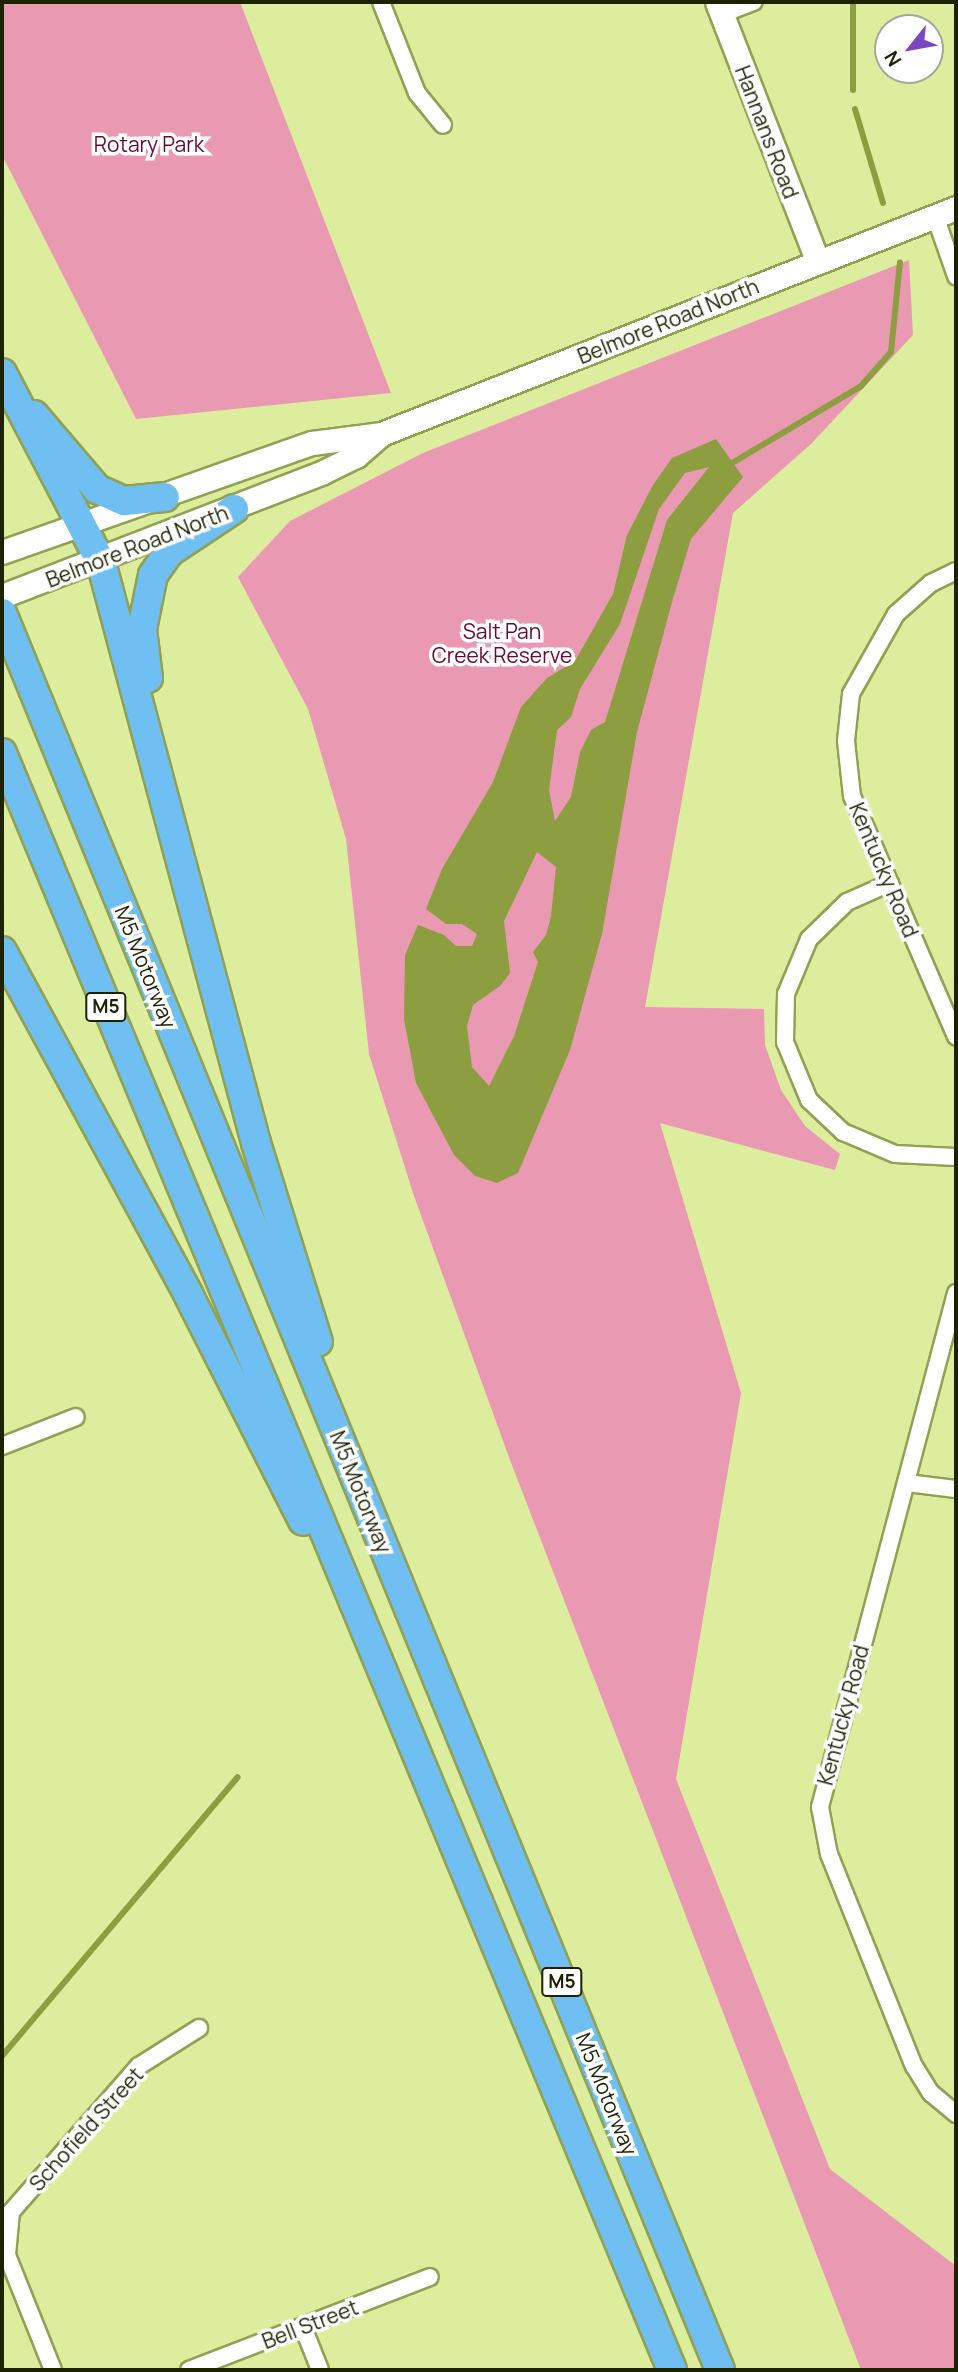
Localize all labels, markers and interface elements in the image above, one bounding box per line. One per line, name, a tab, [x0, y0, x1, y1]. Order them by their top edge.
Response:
north arrow	[874, 14, 944, 84]
text: N	[878, 46, 907, 71]
street label: Hannans Road	[730, 62, 804, 202]
park label: Rotary Park	[94, 131, 204, 157]
street label: Belmore Road North	[574, 273, 762, 369]
street label: Belmore Road North	[42, 500, 232, 592]
park label: Salt Pan Creek Reserve	[432, 618, 572, 668]
street label: Kentucky Road	[844, 799, 924, 941]
street label: M5 Motorway	[110, 902, 182, 1032]
road number: M5	[85, 992, 127, 1023]
street label: M5 Motorway	[325, 1427, 397, 1557]
street label: Kentucky Road	[812, 1642, 874, 1788]
road number: M5	[541, 1966, 583, 1998]
street label: M5 Motorway	[571, 2029, 643, 2159]
street label: Schofield Street	[24, 2062, 148, 2196]
street label: Bell Street	[258, 2294, 362, 2354]

